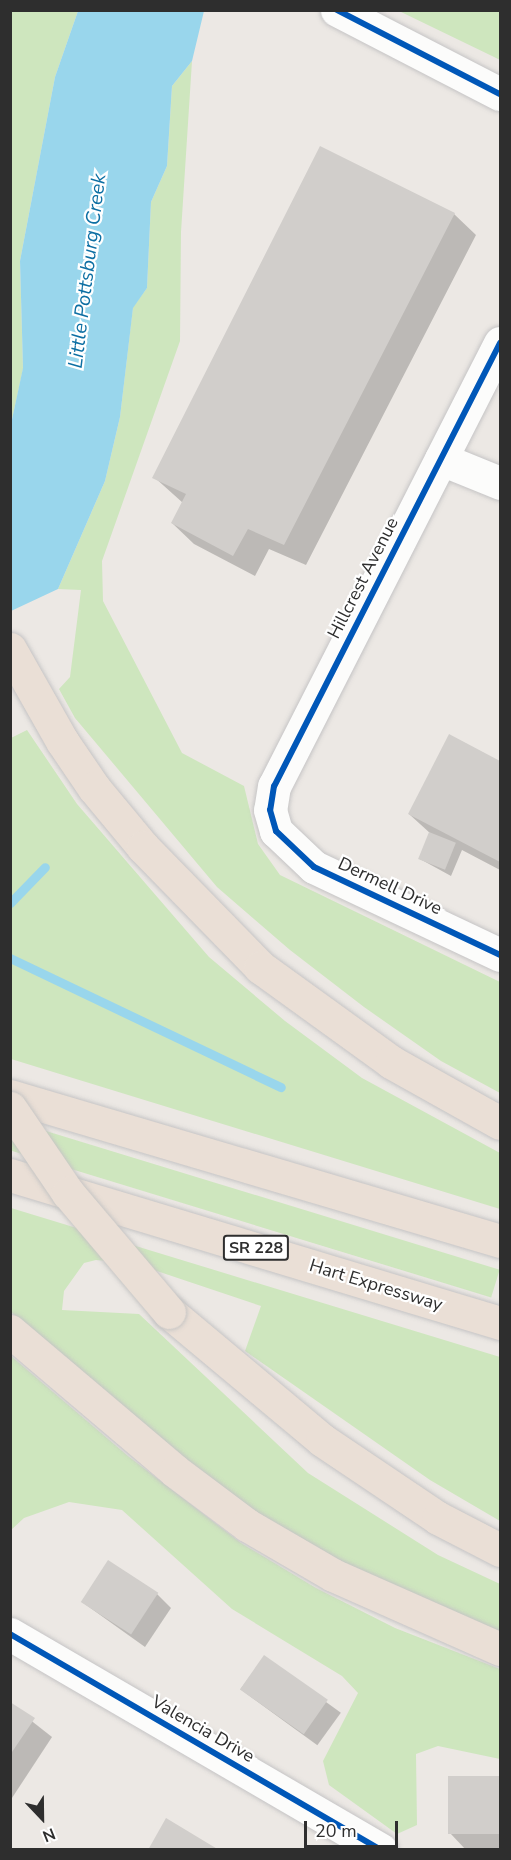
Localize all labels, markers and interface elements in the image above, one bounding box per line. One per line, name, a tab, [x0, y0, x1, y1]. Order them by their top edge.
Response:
water label: Little Pottsburg Creek	[63, 172, 111, 370]
street label: Hillcrest Avenue	[323, 514, 403, 642]
street label: Dermell Drive	[335, 852, 445, 920]
road number: SR 228	[222, 1235, 290, 1261]
street label: Hart Expressway	[307, 1254, 445, 1316]
street label: Valencia Drive	[148, 1691, 258, 1767]
north arrow	[12, 1788, 72, 1848]
scale bar	[307, 1809, 402, 1847]
text: 20 m	[315, 1819, 357, 1843]
text: N	[39, 1822, 58, 1847]

